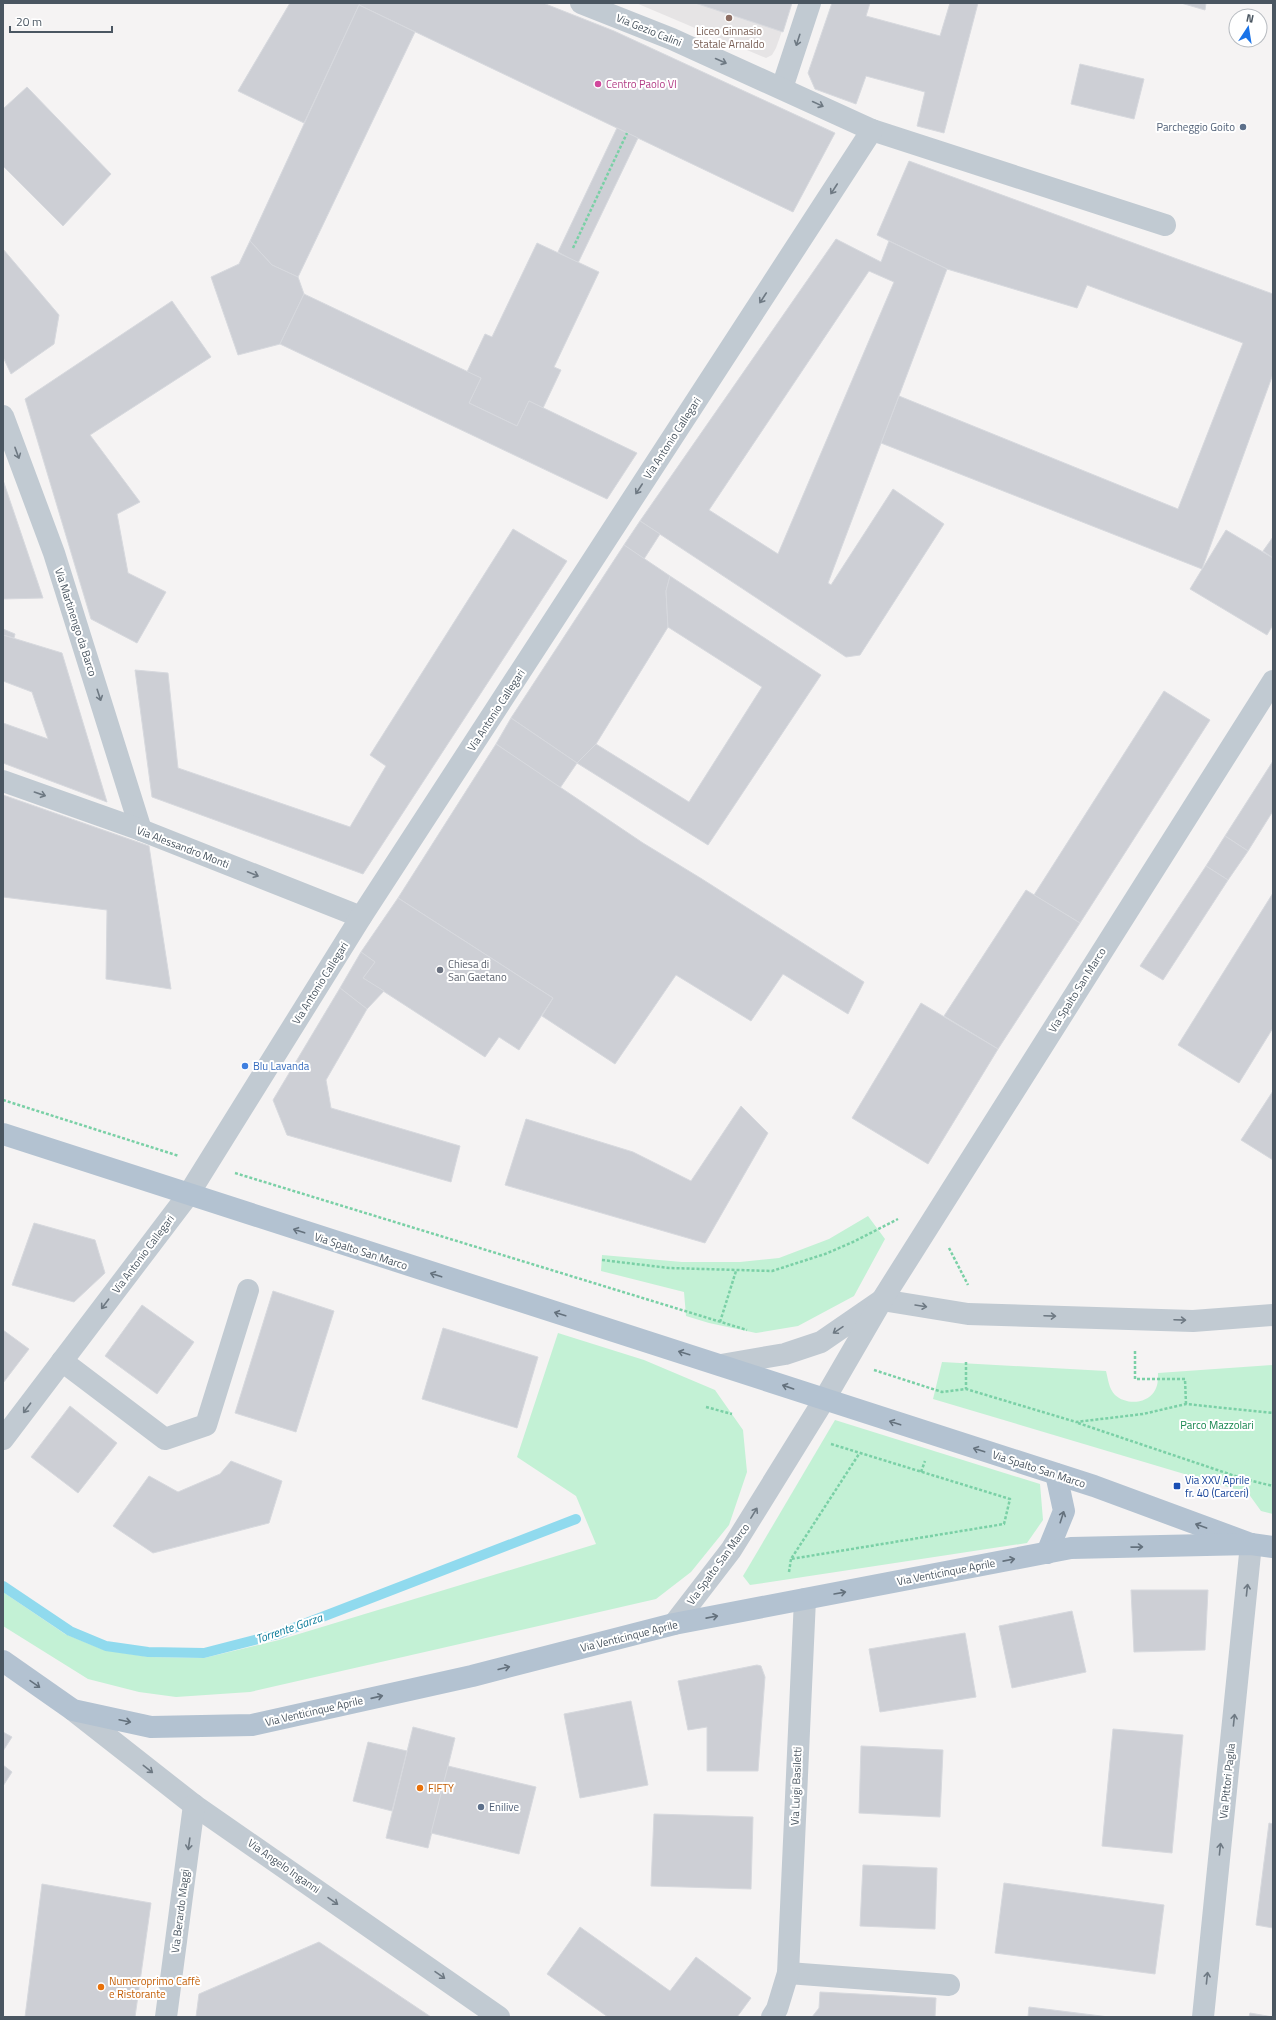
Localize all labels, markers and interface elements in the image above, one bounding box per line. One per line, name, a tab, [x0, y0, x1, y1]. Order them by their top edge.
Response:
scale bar	[10, 8, 112, 34]
north arrow	[1228, 8, 1268, 48]
street label: Via Gezio Calini	[614, 10, 684, 50]
text: N	[1245, 10, 1255, 27]
text: 20 m	[16, 12, 42, 31]
marker: Liceo Ginnasio Statale Arnaldo	[724, 13, 734, 23]
place label: Liceo Ginnasio Statale Arnaldo	[693, 23, 765, 52]
one-way arrow	[794, 33, 801, 46]
one-way arrow	[714, 58, 726, 65]
place label: Centro Paolo VI	[606, 76, 677, 92]
marker: Centro Paolo VI	[593, 79, 603, 89]
one-way arrow	[811, 101, 823, 108]
place label: Parcheggio Goito	[1156, 119, 1235, 135]
marker: Parcheggio Goito	[1238, 122, 1248, 132]
one-way arrow	[829, 183, 838, 194]
one-way arrow	[759, 292, 767, 303]
street label: Via Antonio Callegari	[639, 394, 705, 482]
one-way arrow	[13, 447, 21, 459]
one-way arrow	[635, 483, 643, 494]
street label: Via Martinengo da Barco	[51, 566, 101, 678]
street label: Via Antonio Callegari	[463, 666, 529, 754]
one-way arrow	[96, 689, 103, 702]
one-way arrow	[33, 791, 46, 798]
street label: Via Alessandro Monti	[134, 822, 232, 872]
one-way arrow	[247, 871, 259, 879]
street label: Via Antonio Callegari	[288, 939, 352, 1027]
street label: Via Spalto San Marco	[1044, 944, 1110, 1036]
place label: Chiesa di San Gaetano	[448, 956, 507, 985]
marker: Chiesa di San Gaetano	[435, 965, 445, 975]
place label: Blu Lavanda	[253, 1058, 310, 1074]
marker: Blu Lavanda	[240, 1061, 250, 1071]
street label: Via Antonio Callegari	[108, 1211, 178, 1297]
one-way arrow	[292, 1227, 305, 1234]
street label: Via Spalto San Marco	[312, 1228, 410, 1274]
one-way arrow	[429, 1271, 442, 1278]
one-way arrow	[101, 1298, 109, 1309]
one-way arrow	[914, 1302, 927, 1310]
one-way arrow	[553, 1310, 566, 1317]
one-way arrow	[1043, 1312, 1056, 1320]
one-way arrow	[1173, 1316, 1186, 1324]
one-way arrow	[833, 1326, 844, 1334]
one-way arrow	[677, 1349, 690, 1356]
one-way arrow	[782, 1383, 794, 1391]
one-way arrow	[23, 1402, 31, 1413]
park label: Parco Mazzolari	[1180, 1417, 1254, 1433]
one-way arrow	[889, 1419, 902, 1426]
one-way arrow	[973, 1445, 985, 1453]
street label: Via Spalto San Marco	[990, 1446, 1088, 1492]
place label: Via XXV Aprile fr. 40 (Carceri)	[1185, 1472, 1250, 1501]
marker: Via XXV Aprile fr. 40 (Carceri)	[1172, 1481, 1182, 1491]
one-way arrow	[750, 1508, 758, 1519]
one-way arrow	[1059, 1510, 1066, 1523]
street label: Via Spalto San Marco	[683, 1520, 753, 1608]
one-way arrow	[1195, 1522, 1208, 1529]
one-way arrow	[1130, 1543, 1143, 1550]
street label: Via Venticinque Aprile	[895, 1555, 997, 1589]
one-way arrow	[1002, 1556, 1015, 1564]
one-way arrow	[1243, 1584, 1250, 1597]
one-way arrow	[833, 1589, 846, 1597]
water label: Torrente Garza	[253, 1607, 326, 1648]
one-way arrow	[705, 1613, 718, 1621]
street label: Via Venticinque Aprile	[579, 1616, 680, 1656]
one-way arrow	[497, 1664, 510, 1671]
one-way arrow	[29, 1680, 40, 1688]
street label: Via Venticinque Aprile	[264, 1692, 365, 1730]
one-way arrow	[370, 1693, 383, 1701]
one-way arrow	[1230, 1713, 1237, 1726]
one-way arrow	[118, 1718, 131, 1726]
street label: Via Pittori Paglia	[1215, 1742, 1239, 1820]
street label: Via Luigi Basiletti	[787, 1746, 805, 1826]
one-way arrow	[142, 1764, 153, 1773]
place label: FIFTY	[428, 1780, 454, 1796]
marker: FIFTY	[415, 1783, 425, 1793]
place label: Enilive	[489, 1799, 520, 1815]
marker: Enilive	[476, 1802, 486, 1812]
street label: Via Angelo Inganni	[245, 1835, 323, 1897]
one-way arrow	[185, 1837, 192, 1850]
one-way arrow	[1217, 1843, 1224, 1856]
street label: Via Berardo Maggi	[167, 1868, 193, 1954]
one-way arrow	[328, 1897, 339, 1905]
one-way arrow	[434, 1971, 445, 1979]
one-way arrow	[1204, 1972, 1211, 1985]
place label: Numeroprimo Caffè e Ristorante	[109, 1973, 201, 2002]
marker: Numeroprimo Caffè e Ristorante	[96, 1982, 106, 1992]

